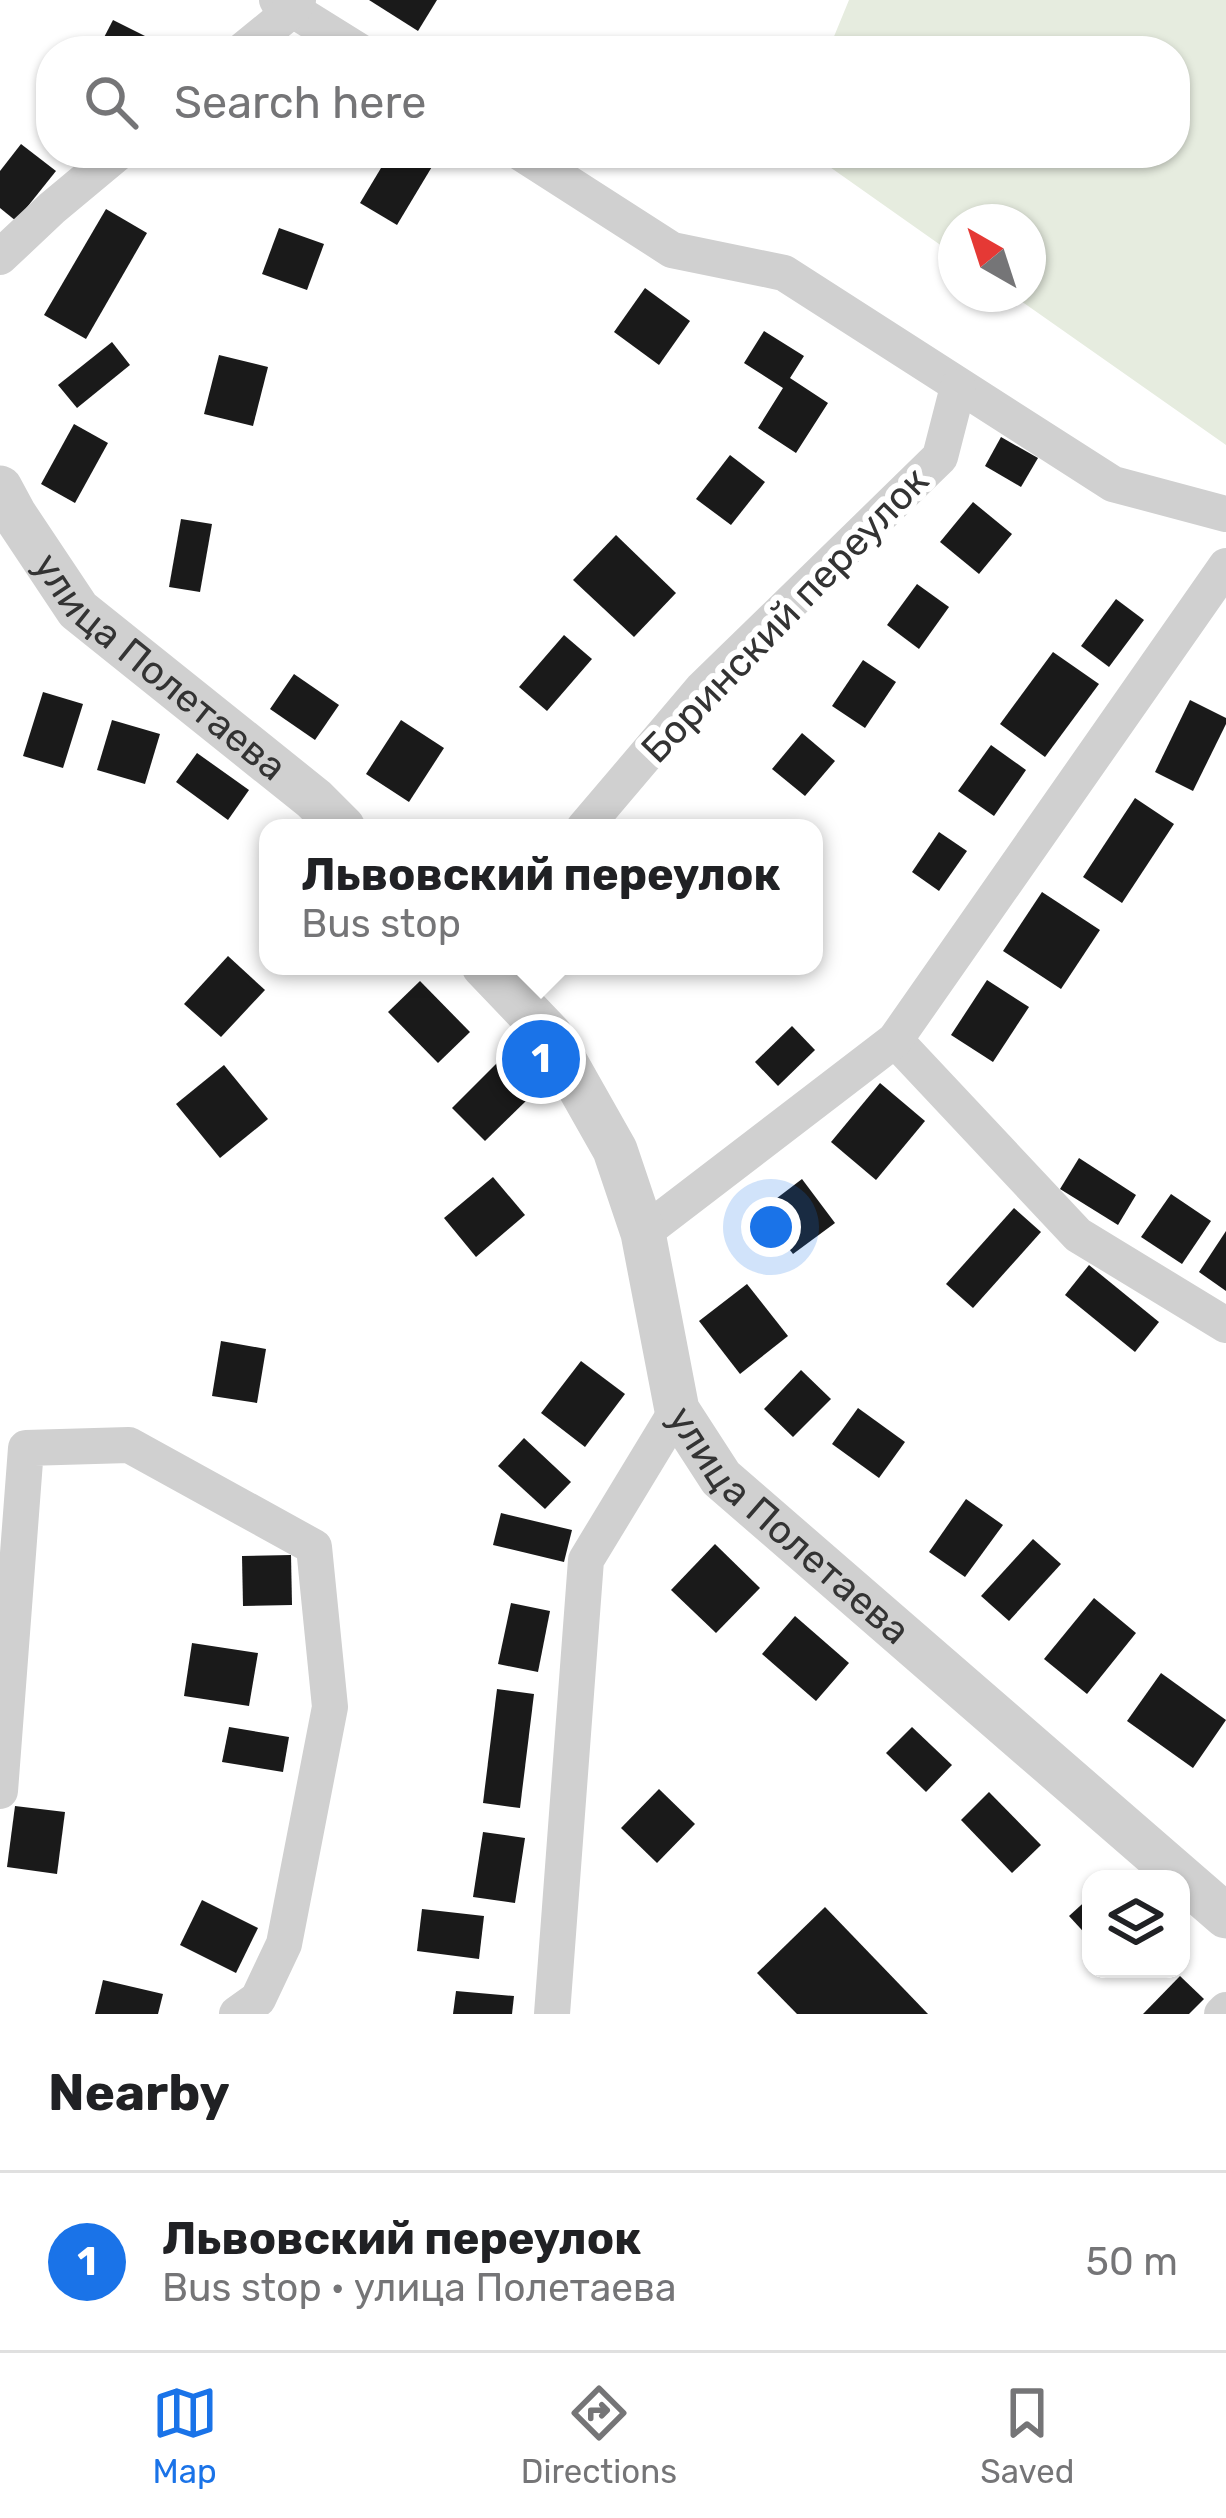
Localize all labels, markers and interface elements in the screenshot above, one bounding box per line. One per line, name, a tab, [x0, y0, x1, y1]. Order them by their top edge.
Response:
search box	[36, 36, 1190, 168]
icon: search	[78, 69, 144, 135]
text: Search here	[174, 76, 426, 129]
north arrow	[938, 204, 1046, 312]
street label: Боринский переулок	[632, 458, 938, 772]
street label: улица Полетаева	[24, 545, 295, 790]
popup	[259, 819, 823, 975]
text: Львовский переулок	[301, 848, 781, 901]
text: Bus stop	[301, 901, 461, 947]
pin: 1	[502, 1014, 580, 1104]
your location	[741, 1197, 801, 1257]
street label: улица Полетаева	[658, 1398, 919, 1654]
map controls	[1082, 1870, 1190, 1978]
button: layers	[1082, 1870, 1190, 1978]
text: Nearby	[48, 2062, 230, 2123]
text: Львовский переулок	[162, 2212, 642, 2265]
text: 1	[77, 2239, 97, 2285]
text: 50 m	[1086, 2239, 1178, 2285]
text: Bus stop · улица Полетаева	[162, 2265, 677, 2311]
tab: Map	[152, 2380, 218, 2491]
tab: Directions	[521, 2380, 677, 2491]
tab: Saved	[980, 2380, 1074, 2491]

